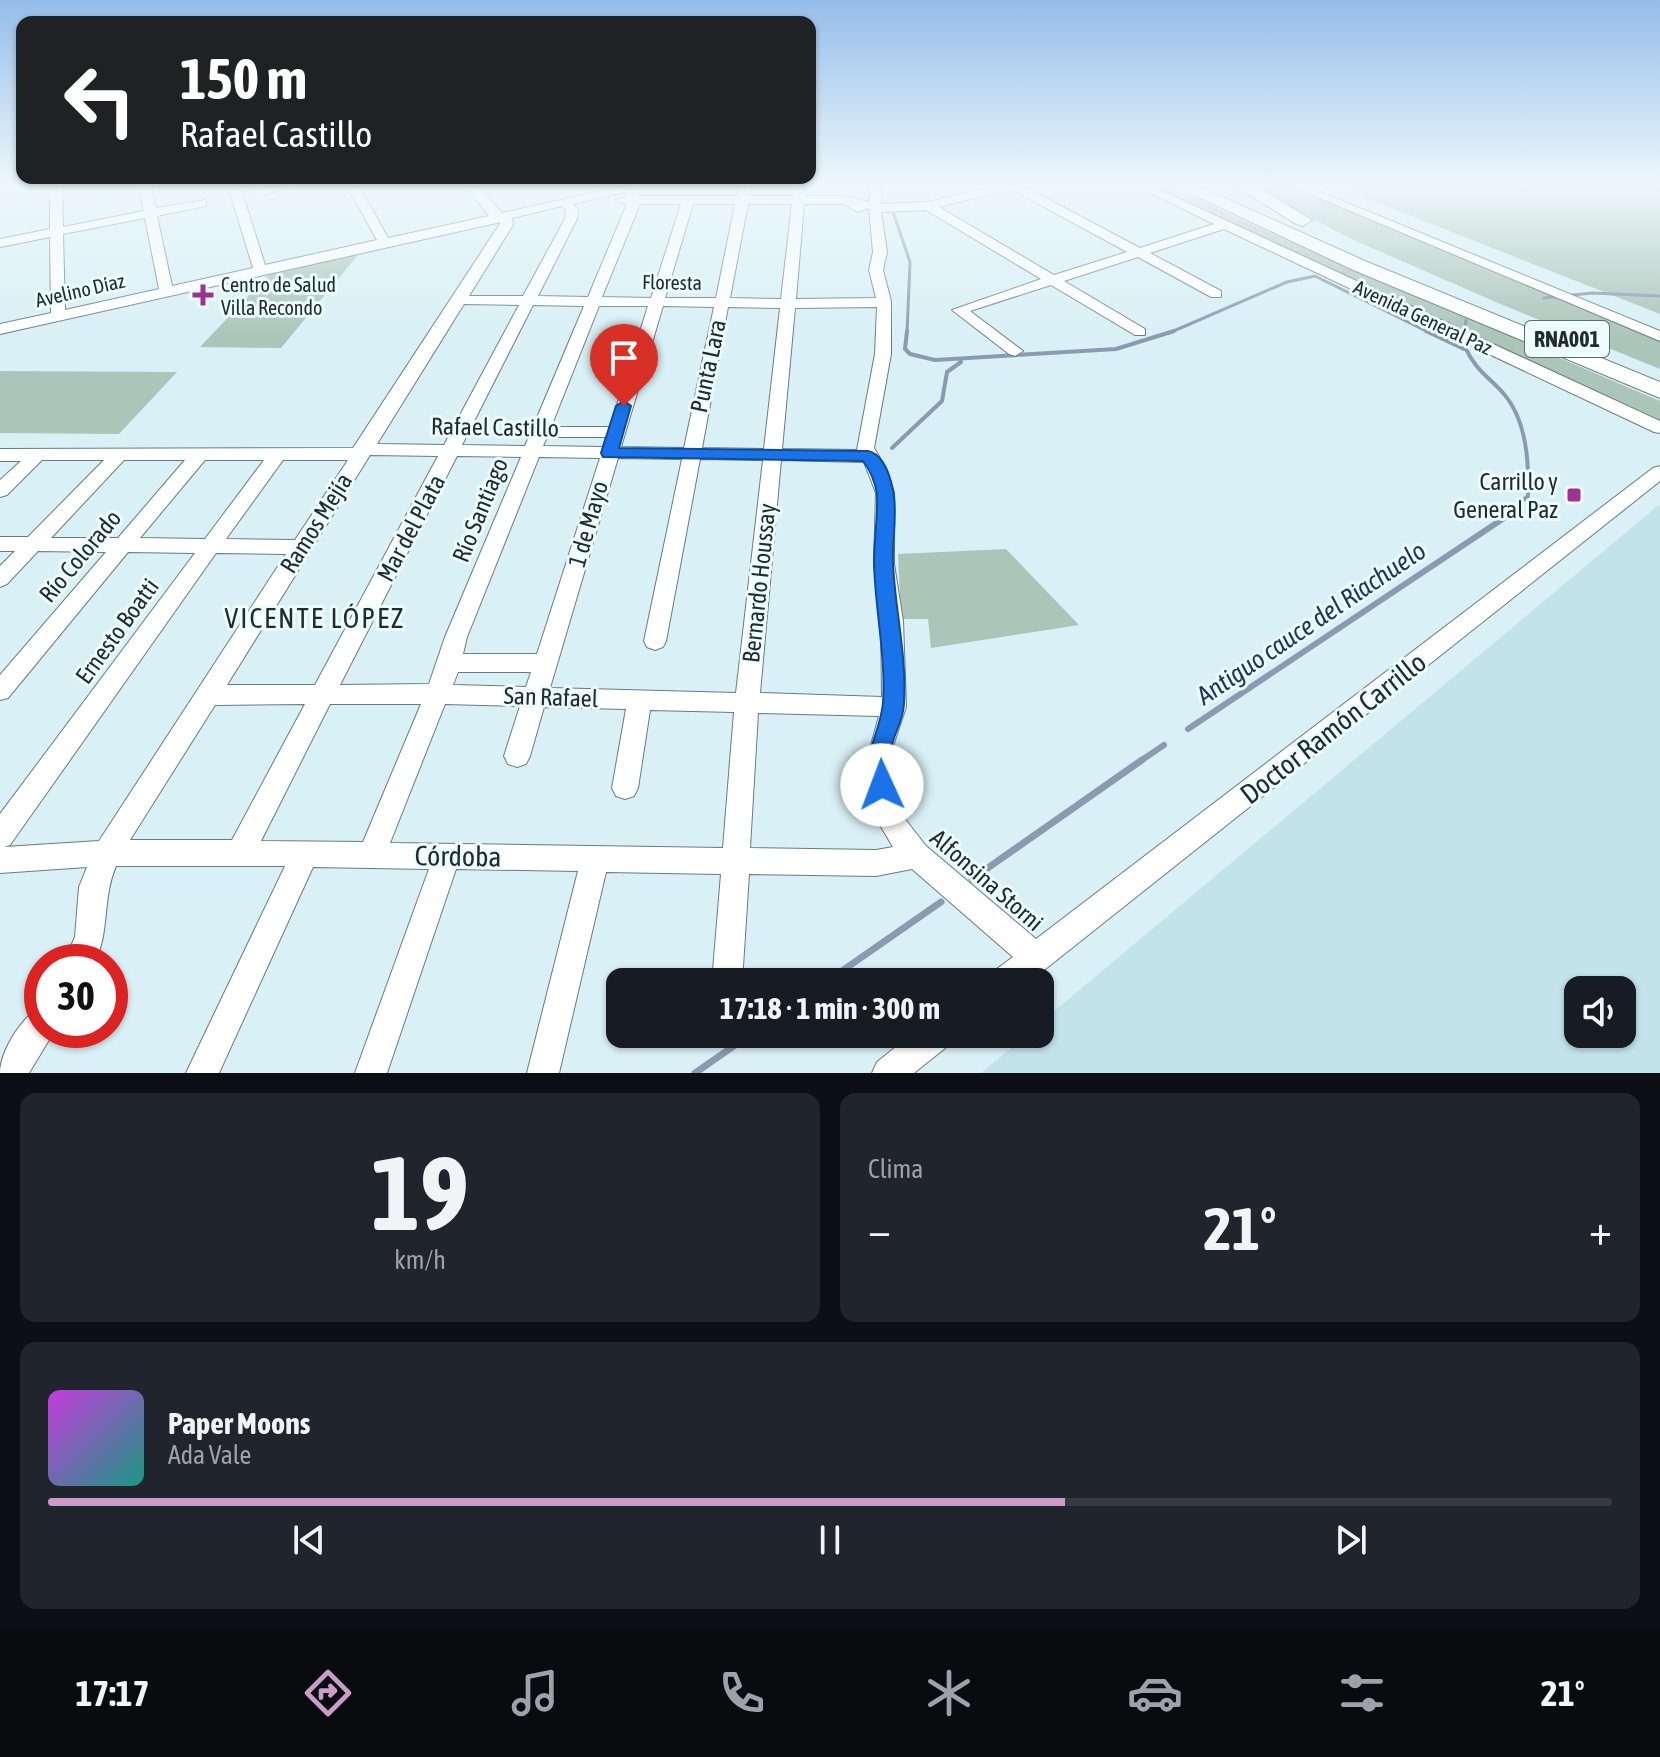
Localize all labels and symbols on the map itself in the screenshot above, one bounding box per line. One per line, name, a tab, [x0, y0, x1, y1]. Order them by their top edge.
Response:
street label: Avelino Díaz	[33, 269, 127, 311]
street label: Floresta	[642, 270, 702, 294]
place label: Centro de Salud Villa Recondo	[221, 273, 336, 319]
street label: Avenida General Paz	[1350, 275, 1496, 359]
marker: Centro de Salud Villa Recondo	[192, 284, 214, 306]
street label: Punta Lara	[685, 317, 731, 415]
road number: RNA001	[1525, 321, 1609, 357]
pin	[590, 324, 658, 406]
street label: Rafael Castillo	[431, 412, 559, 442]
street label: Río Santiago	[447, 454, 513, 566]
street label: Ramos Mejía	[275, 468, 357, 578]
place label: Carrillo y General Paz	[1453, 468, 1558, 523]
street label: Mar del Plata	[372, 470, 450, 586]
street label: 1 de Mayo	[563, 478, 613, 570]
marker: Carrillo y General Paz	[1565, 486, 1583, 504]
street label: Bernardo Houssay	[737, 502, 781, 664]
street label: Río Colorado	[34, 504, 126, 608]
water label: Antiguo cauce del Riachuelo	[1190, 535, 1431, 711]
street label: Ernesto Boatti	[70, 573, 164, 689]
district label: VICENTE LÓPEZ	[225, 602, 405, 634]
street label: Doctor Ramón Carrillo	[1234, 646, 1432, 810]
street label: San Rafael	[503, 682, 599, 712]
position arrow	[840, 743, 924, 827]
street label: Alfonsina Storni	[925, 824, 1049, 936]
street label: Córdoba	[414, 839, 502, 873]
speed limit sign: 30	[24, 944, 128, 1048]

